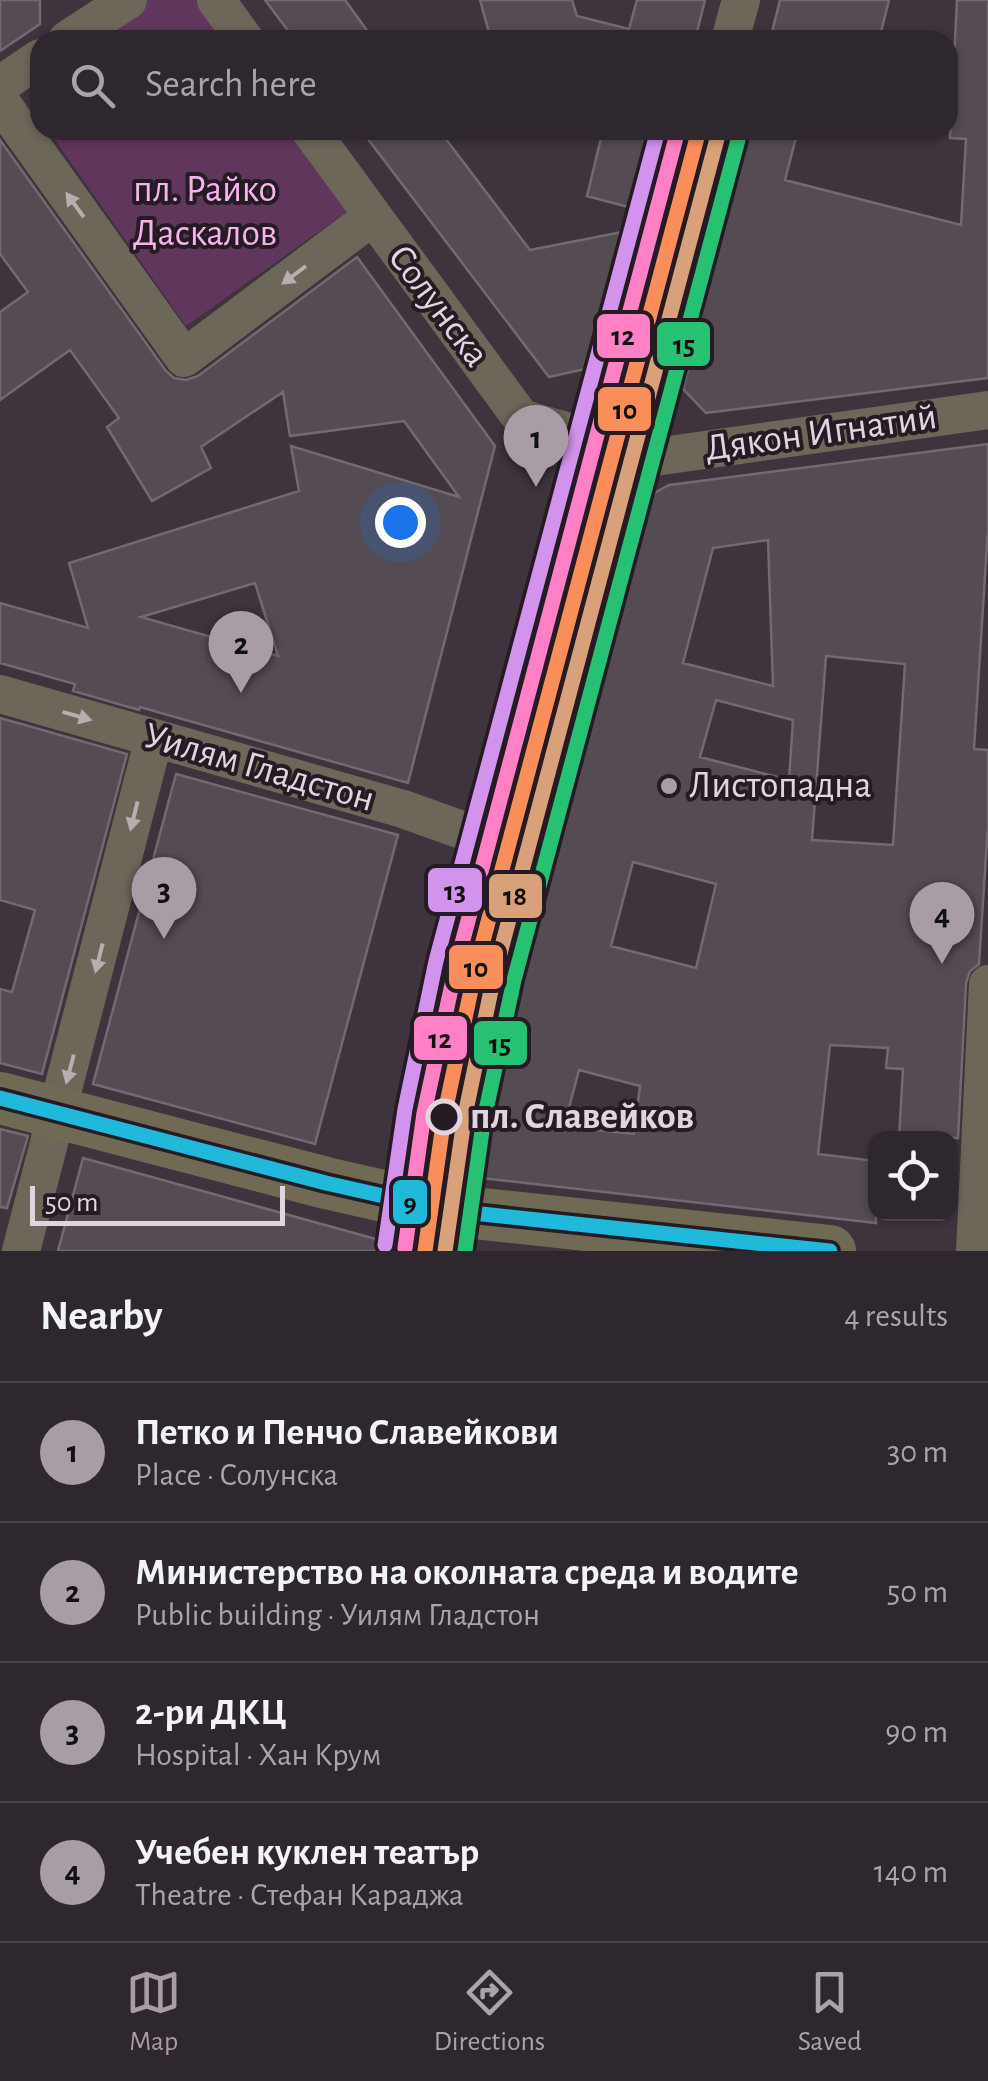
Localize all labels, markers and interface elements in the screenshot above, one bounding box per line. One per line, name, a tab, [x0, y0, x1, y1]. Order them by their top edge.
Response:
search box	[30, 30, 958, 140]
icon: search	[65, 58, 120, 113]
text: Search here	[145, 66, 317, 104]
park label: пл. Райко Даскалов	[133, 171, 277, 253]
one-way arrow	[65, 192, 85, 219]
street label: Солунска	[380, 238, 496, 374]
one-way arrow	[281, 265, 307, 285]
line badge: 12	[595, 312, 652, 360]
line badge: 15	[655, 320, 712, 368]
text: 12	[611, 323, 635, 351]
text: 15	[673, 332, 695, 360]
line badge: 10	[596, 385, 653, 433]
text: 10	[613, 397, 637, 425]
street label: Дякон Игнатий	[703, 398, 939, 468]
pin: 1	[504, 404, 568, 487]
your location	[375, 497, 426, 548]
pin: 2	[208, 610, 274, 693]
one-way arrow	[62, 709, 93, 724]
street label: Уилям Гладстон	[139, 717, 379, 819]
place label: Листопадна	[689, 767, 872, 805]
marker: Листопадна	[658, 775, 680, 797]
one-way arrow	[126, 801, 142, 832]
pin: 3	[132, 856, 196, 939]
line badge: 13	[426, 866, 484, 914]
line badge: 18	[487, 872, 544, 920]
text: 13	[444, 878, 466, 906]
pin: 4	[910, 882, 974, 964]
text: 18	[503, 883, 527, 911]
one-way arrow	[90, 943, 106, 974]
line badge: 10	[447, 943, 505, 991]
text: 10	[464, 955, 488, 983]
line badge: 12	[412, 1014, 469, 1062]
line badge: 15	[472, 1019, 529, 1067]
text: 12	[428, 1026, 452, 1054]
text: 15	[489, 1031, 511, 1059]
one-way arrow	[62, 1053, 78, 1084]
place label: пл. Славейков	[470, 1098, 694, 1136]
marker: пл. Славейков	[427, 1100, 461, 1134]
map controls	[868, 1131, 958, 1221]
button: locate	[868, 1131, 958, 1221]
line badge: 9	[391, 1178, 429, 1226]
scale bar	[30, 1181, 285, 1226]
text: 50 m	[45, 1189, 99, 1217]
text: 9	[403, 1190, 417, 1218]
text: Nearby	[40, 1295, 163, 1337]
text: 4 results	[844, 1300, 948, 1332]
text: Петко и Пенчо Славейкови	[135, 1414, 559, 1452]
text: 1	[67, 1436, 78, 1468]
text: 30 m	[887, 1436, 948, 1468]
text: Place · Солунска	[135, 1459, 338, 1491]
text: Министерство на околната среда и водите	[135, 1554, 799, 1592]
text: 2	[65, 1576, 80, 1608]
text: 50 m	[887, 1576, 948, 1608]
text: Public building · Уилям Гладстон	[135, 1599, 540, 1631]
text: 2-ри ДКЦ	[135, 1694, 287, 1732]
text: 3	[66, 1716, 79, 1748]
text: 90 m	[885, 1716, 948, 1748]
text: Hospital · Хан Крум	[135, 1739, 381, 1771]
text: Учебен куклен театър	[135, 1834, 479, 1872]
text: 4	[64, 1856, 81, 1888]
text: 140 m	[874, 1856, 948, 1888]
text: Theatre · Стефан Караджа	[135, 1879, 464, 1911]
tab: Map	[126, 1965, 181, 2059]
tab: Directions	[434, 1965, 545, 2059]
tab: Saved	[798, 1965, 862, 2059]

